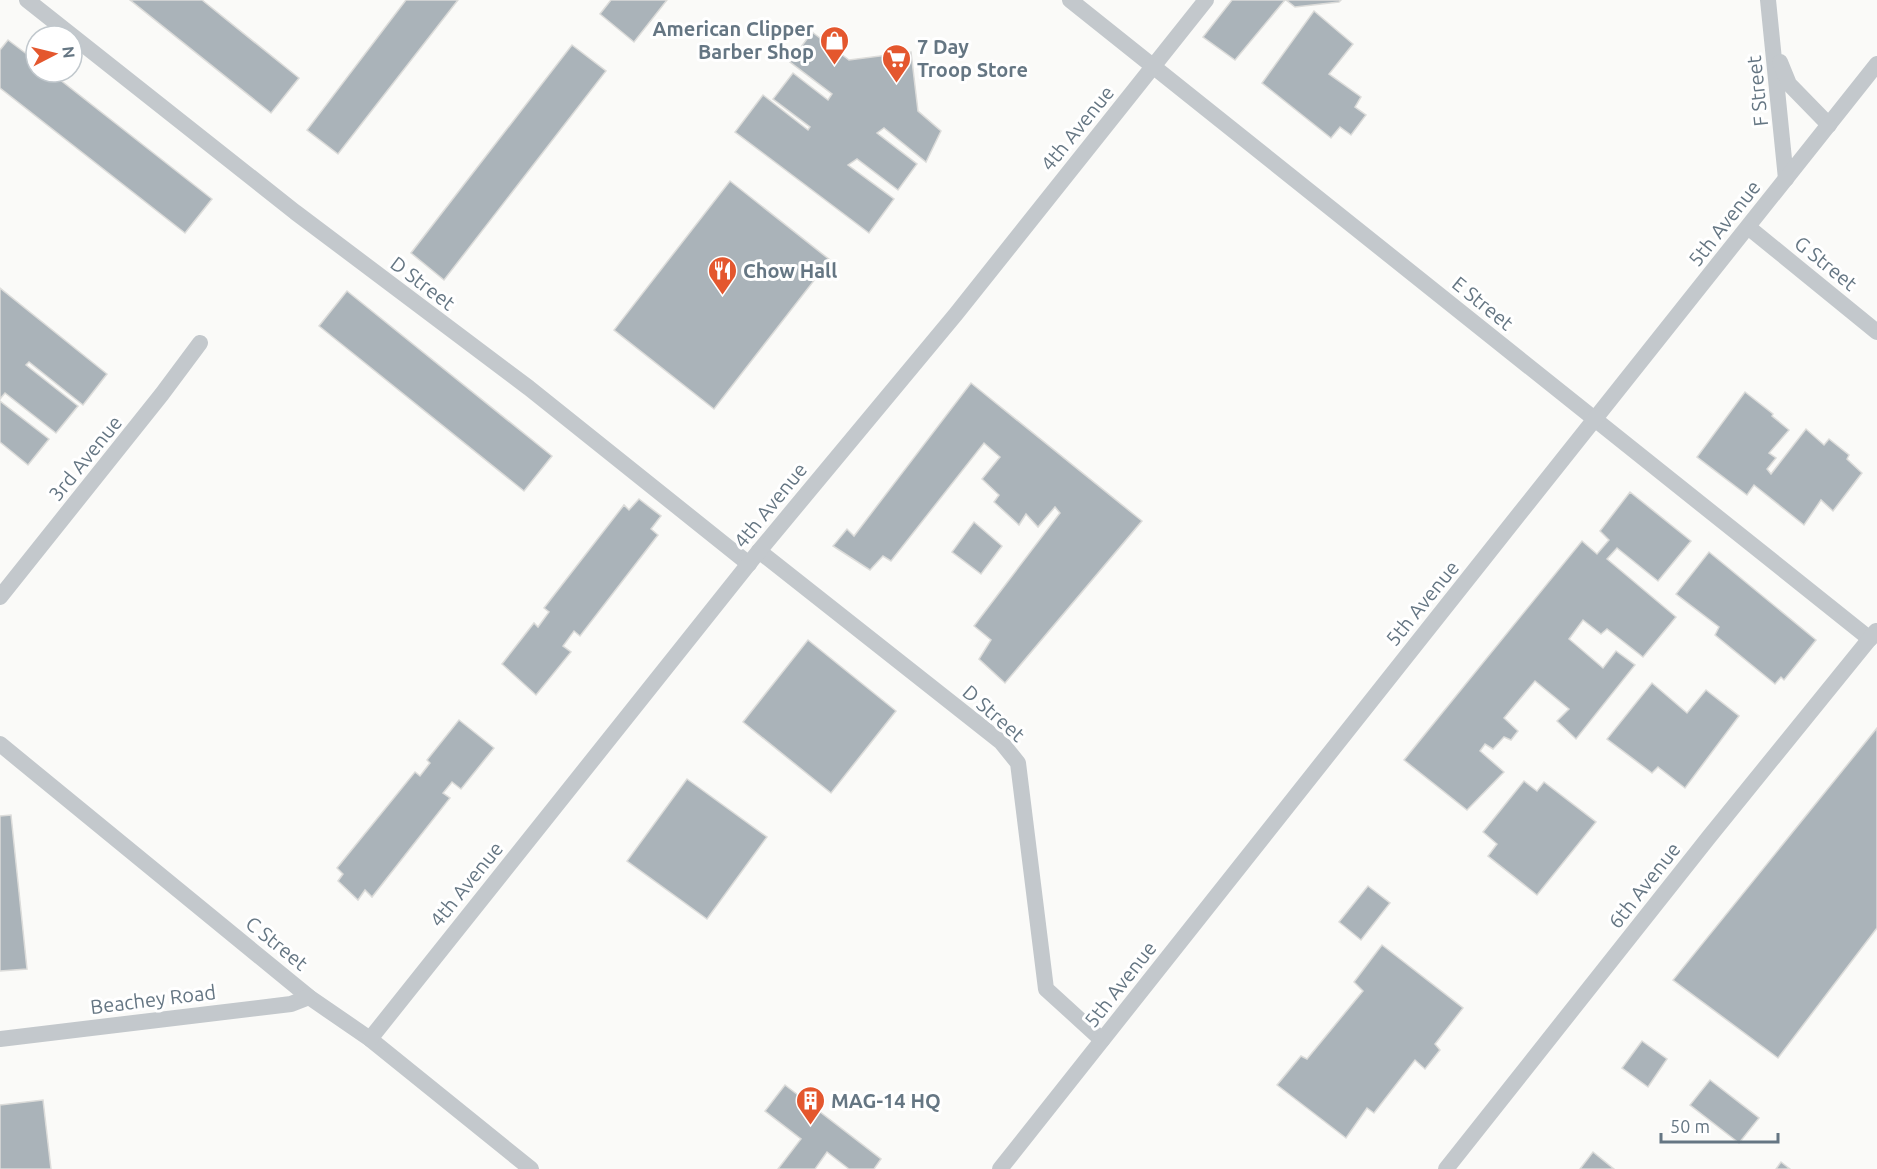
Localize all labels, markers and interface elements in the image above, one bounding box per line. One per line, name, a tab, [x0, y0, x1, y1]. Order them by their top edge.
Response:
place label: American Clipper Barber Shop	[653, 17, 815, 63]
north arrow	[24, 24, 84, 84]
shop icon: American Clipper Barber Shop	[819, 24, 851, 66]
place label: 7 Day Troop Store	[917, 35, 1028, 81]
supermarket icon: 7 Day Troop Store	[880, 42, 912, 84]
text: N	[59, 45, 79, 59]
street label: F Street	[1742, 54, 1772, 127]
street label: 4th Avenue	[1036, 81, 1118, 175]
street label: 5th Avenue	[1683, 176, 1765, 270]
street label: G Street	[1790, 231, 1862, 295]
street label: D Street	[386, 251, 460, 315]
restaurant icon: Chow Hall	[706, 254, 738, 296]
place label: Chow Hall	[743, 259, 837, 282]
street label: E Street	[1448, 272, 1518, 335]
street label: 3rd Avenue	[44, 411, 126, 505]
street label: 4th Avenue	[729, 458, 811, 552]
street label: 5th Avenue	[1381, 556, 1463, 650]
street label: D Street	[958, 680, 1030, 746]
street label: 4th Avenue	[425, 837, 507, 931]
street label: 6th Avenue	[1603, 838, 1685, 932]
street label: C Street	[242, 911, 313, 975]
street label: 5th Avenue	[1079, 937, 1161, 1031]
street label: Beachey Road	[89, 980, 217, 1018]
building icon: MAG-14 HQ	[794, 1084, 826, 1126]
place label: MAG-14 HQ	[831, 1089, 941, 1112]
scale bar	[1661, 1106, 1778, 1144]
text: 50 m	[1670, 1116, 1710, 1136]

